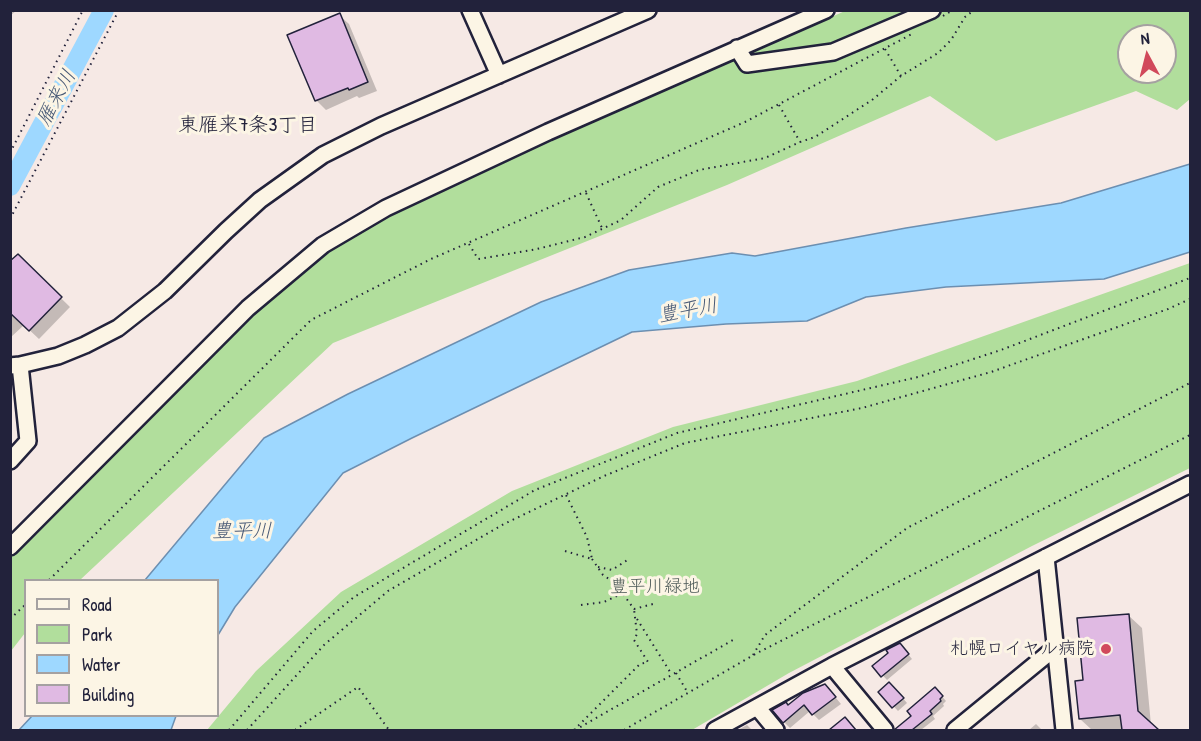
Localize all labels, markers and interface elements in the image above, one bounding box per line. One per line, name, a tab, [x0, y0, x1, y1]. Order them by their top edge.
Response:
north arrow	[1117, 24, 1177, 84]
text: N	[1139, 27, 1151, 50]
water label: 雁来川	[32, 66, 82, 130]
district label: 東雁来7条3丁目	[179, 114, 317, 138]
water label: 豊平川	[656, 294, 720, 328]
water label: 豊平川	[212, 520, 272, 544]
park label: 豊平川緑地	[610, 576, 700, 598]
legend	[24, 579, 219, 717]
text: Road	[82, 592, 112, 617]
text: Park	[82, 622, 112, 647]
place label: 札幌ロイヤル病院	[950, 638, 1094, 660]
marker: 札幌ロイヤル病院	[1099, 642, 1113, 656]
text: Water	[82, 652, 120, 677]
text: Building	[82, 682, 134, 707]

